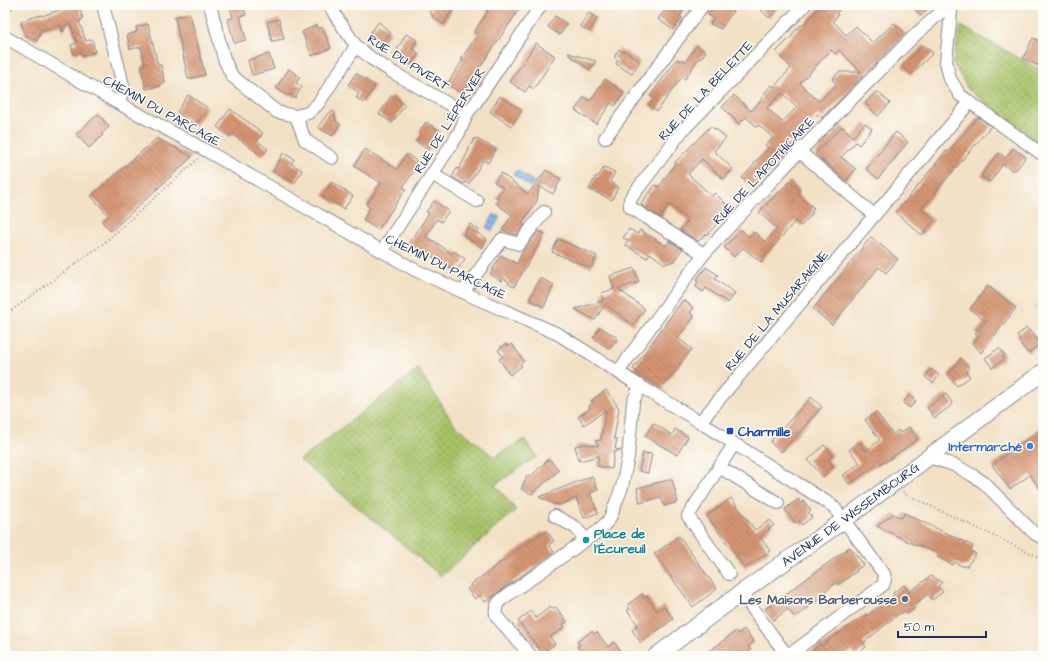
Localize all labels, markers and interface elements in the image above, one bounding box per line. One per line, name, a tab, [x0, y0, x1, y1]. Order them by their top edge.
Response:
street label: RUE DU PIVERT	[364, 30, 454, 96]
street label: RUE DE LA BELETTE	[655, 36, 757, 145]
street label: RUE DE L'ÉPERVIER	[410, 64, 490, 177]
street label: CHEMIN DU PARCAGE	[99, 71, 224, 151]
street label: RUE DE L'APOTHICAIRE	[709, 113, 819, 229]
street label: CHEMIN DU PARCAGE	[382, 230, 509, 304]
street label: RUE DE LA MUSARAIGNE	[721, 246, 833, 375]
place label: Charmille	[738, 423, 791, 441]
marker: Charmille	[725, 426, 735, 436]
place label: Intermarché	[948, 438, 1022, 456]
marker: Intermarché	[1025, 441, 1035, 451]
street label: AVENUE DE WISSEMBOURG	[778, 459, 923, 571]
place label: Place de l'Écureuil	[594, 525, 646, 558]
marker: Place de l'Écureuil	[581, 535, 591, 545]
place label: Les Maisons Barberousse	[739, 591, 897, 609]
marker: Les Maisons Barberousse	[900, 594, 910, 604]
scale bar	[898, 613, 986, 639]
text: 50 m	[904, 619, 935, 636]

